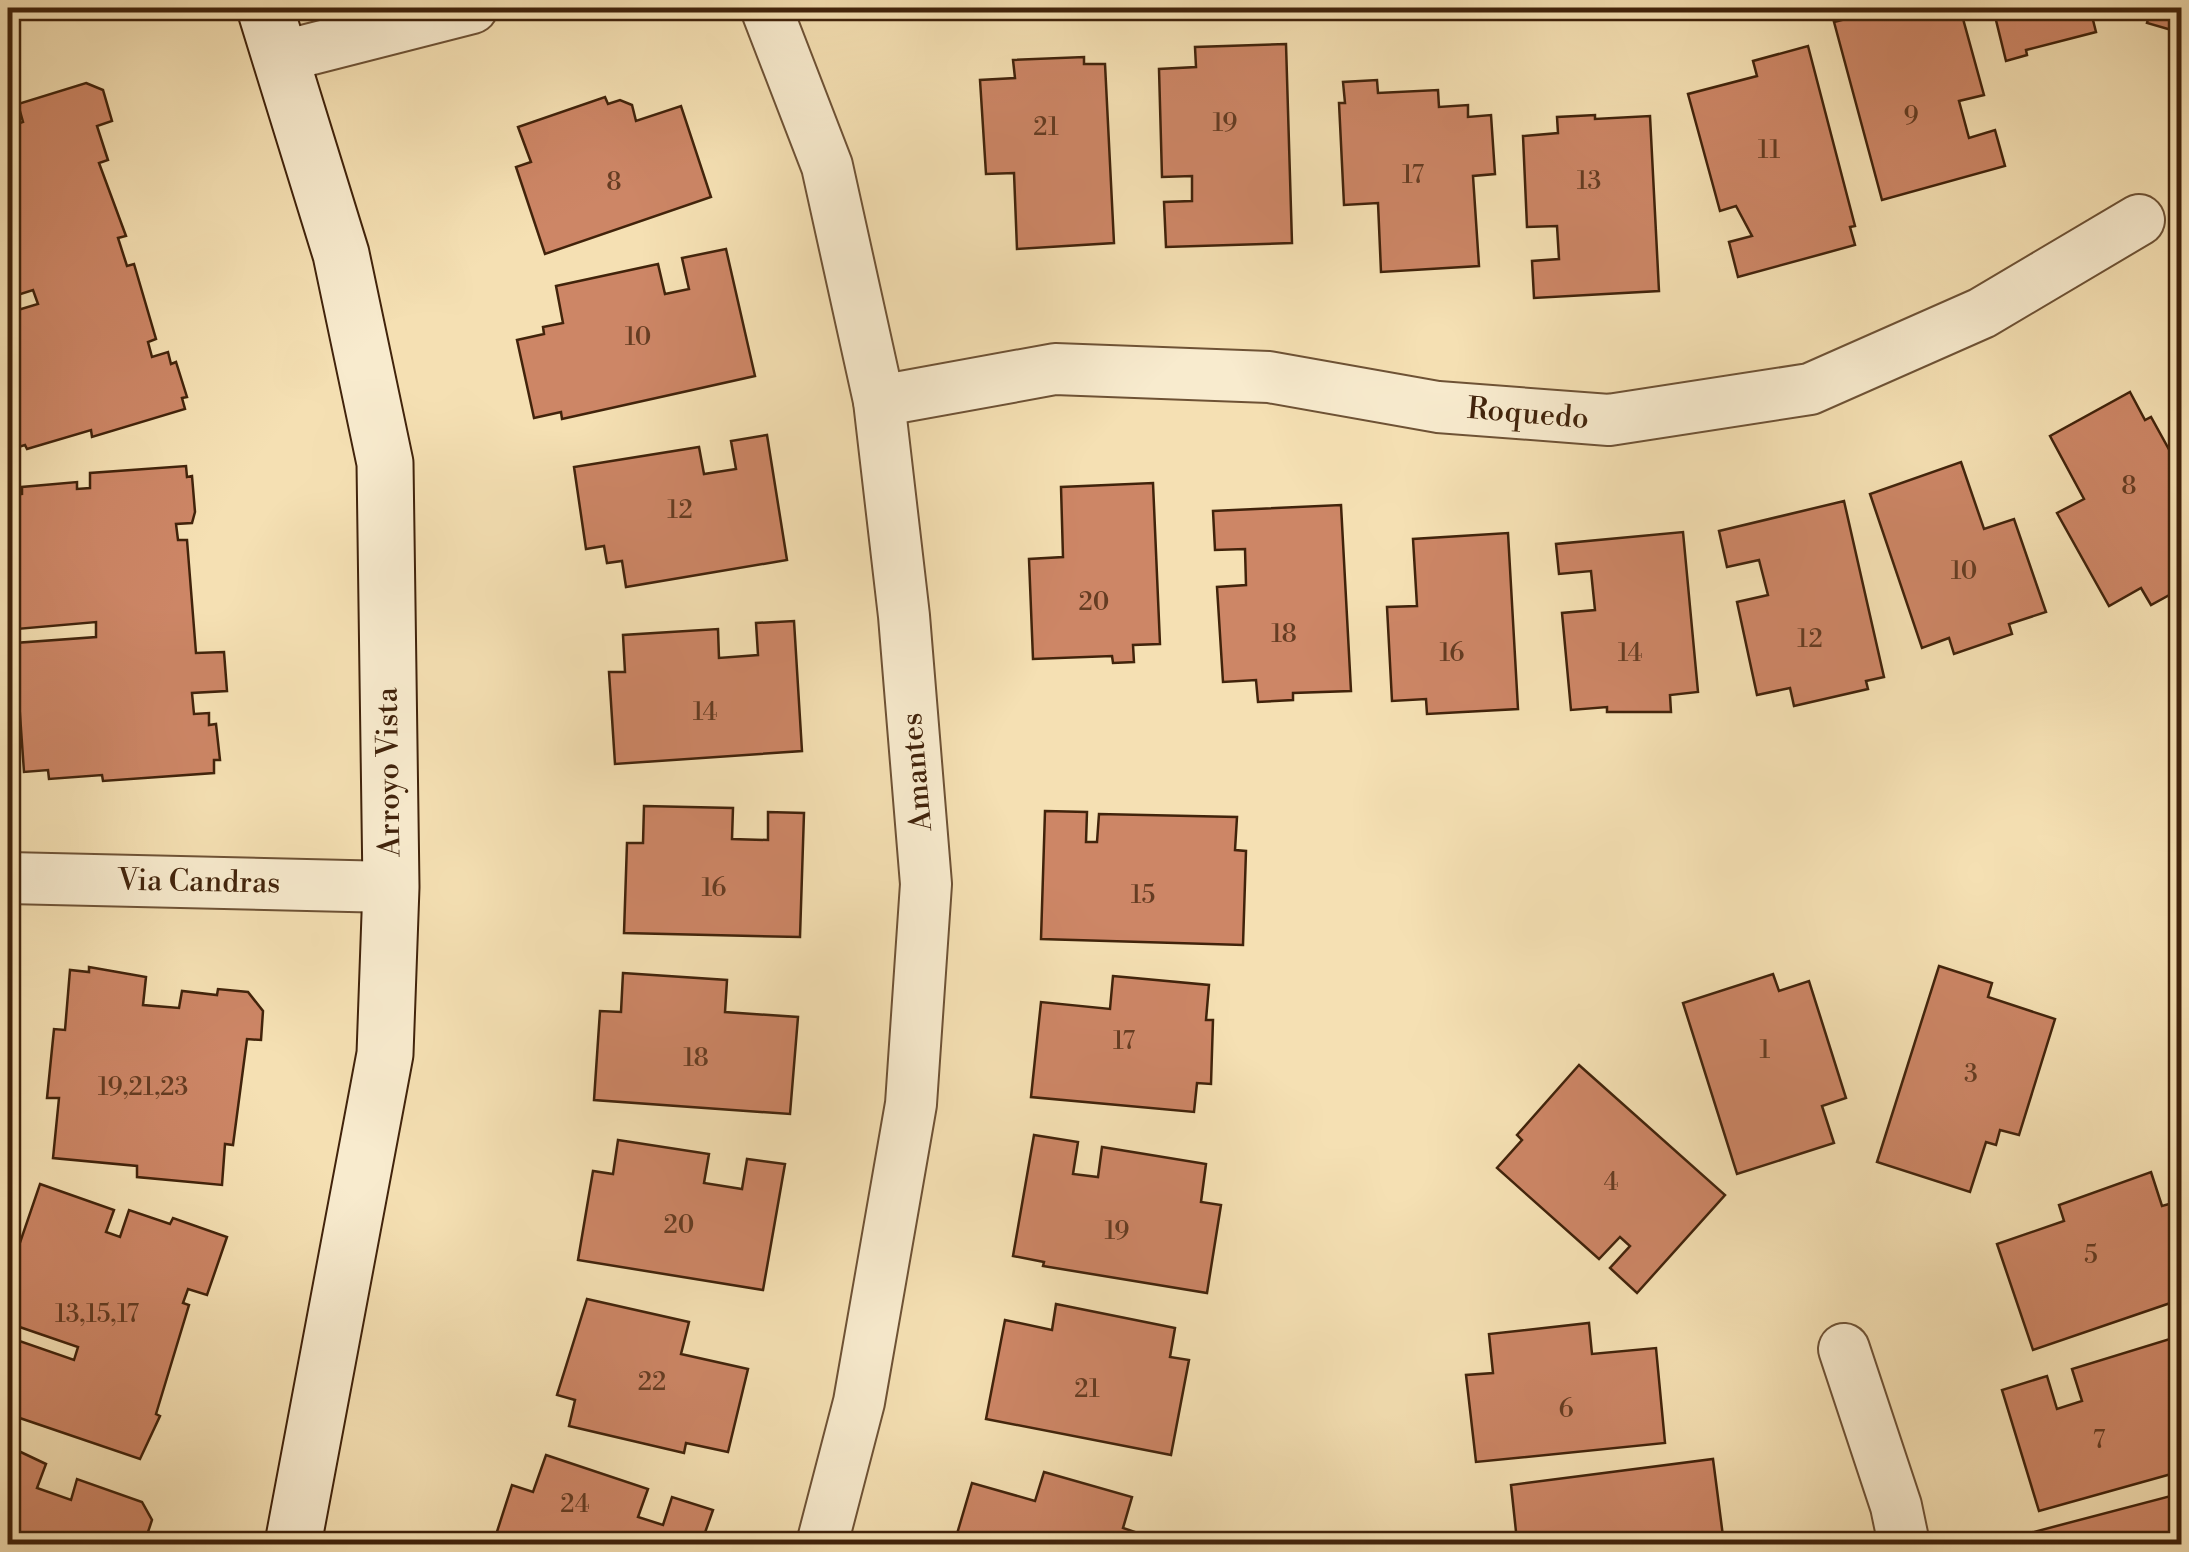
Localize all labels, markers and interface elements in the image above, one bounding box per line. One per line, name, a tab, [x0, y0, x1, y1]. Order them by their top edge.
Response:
house number: 9	[1903, 101, 1919, 132]
house number: 19	[1212, 108, 1238, 139]
house number: 21	[1033, 112, 1059, 143]
house number: 11	[1758, 135, 1780, 166]
house number: 17	[1402, 160, 1424, 191]
house number: 13	[1577, 166, 1601, 197]
house number: 8	[606, 167, 622, 198]
house number: 10	[625, 322, 651, 353]
street label: Roquedo	[1466, 390, 1590, 438]
house number: 8	[2121, 471, 2137, 502]
house number: 12	[667, 495, 693, 526]
house number: 10	[1951, 556, 1977, 587]
house number: 20	[1079, 587, 1109, 618]
house number: 18	[1271, 619, 1297, 650]
house number: 12	[1797, 624, 1823, 655]
house number: 16	[1439, 638, 1465, 669]
house number: 14	[1618, 638, 1642, 669]
street label: Arroyo Vista	[369, 686, 409, 858]
house number: 14	[693, 697, 717, 728]
street label: Amantes	[893, 711, 941, 834]
street label: Via Candras	[116, 862, 281, 902]
house number: 16	[701, 873, 727, 904]
house number: 15	[1131, 880, 1155, 911]
house number: 17	[1113, 1026, 1135, 1057]
house number: 1	[1760, 1035, 1771, 1066]
house number: 18	[683, 1043, 709, 1074]
house number: 3	[1964, 1059, 1978, 1090]
house number: 19,21,23	[98, 1072, 188, 1103]
house number: 4	[1604, 1167, 1619, 1198]
house number: 20	[664, 1210, 694, 1241]
house number: 19	[1104, 1216, 1130, 1247]
house number: 5	[2084, 1240, 2098, 1271]
house number: 13,15,17	[55, 1299, 139, 1330]
house number: 22	[638, 1367, 666, 1398]
house number: 21	[1074, 1374, 1100, 1405]
house number: 6	[1558, 1394, 1574, 1425]
house number: 7	[2093, 1425, 2106, 1456]
house number: 24	[560, 1489, 590, 1520]

